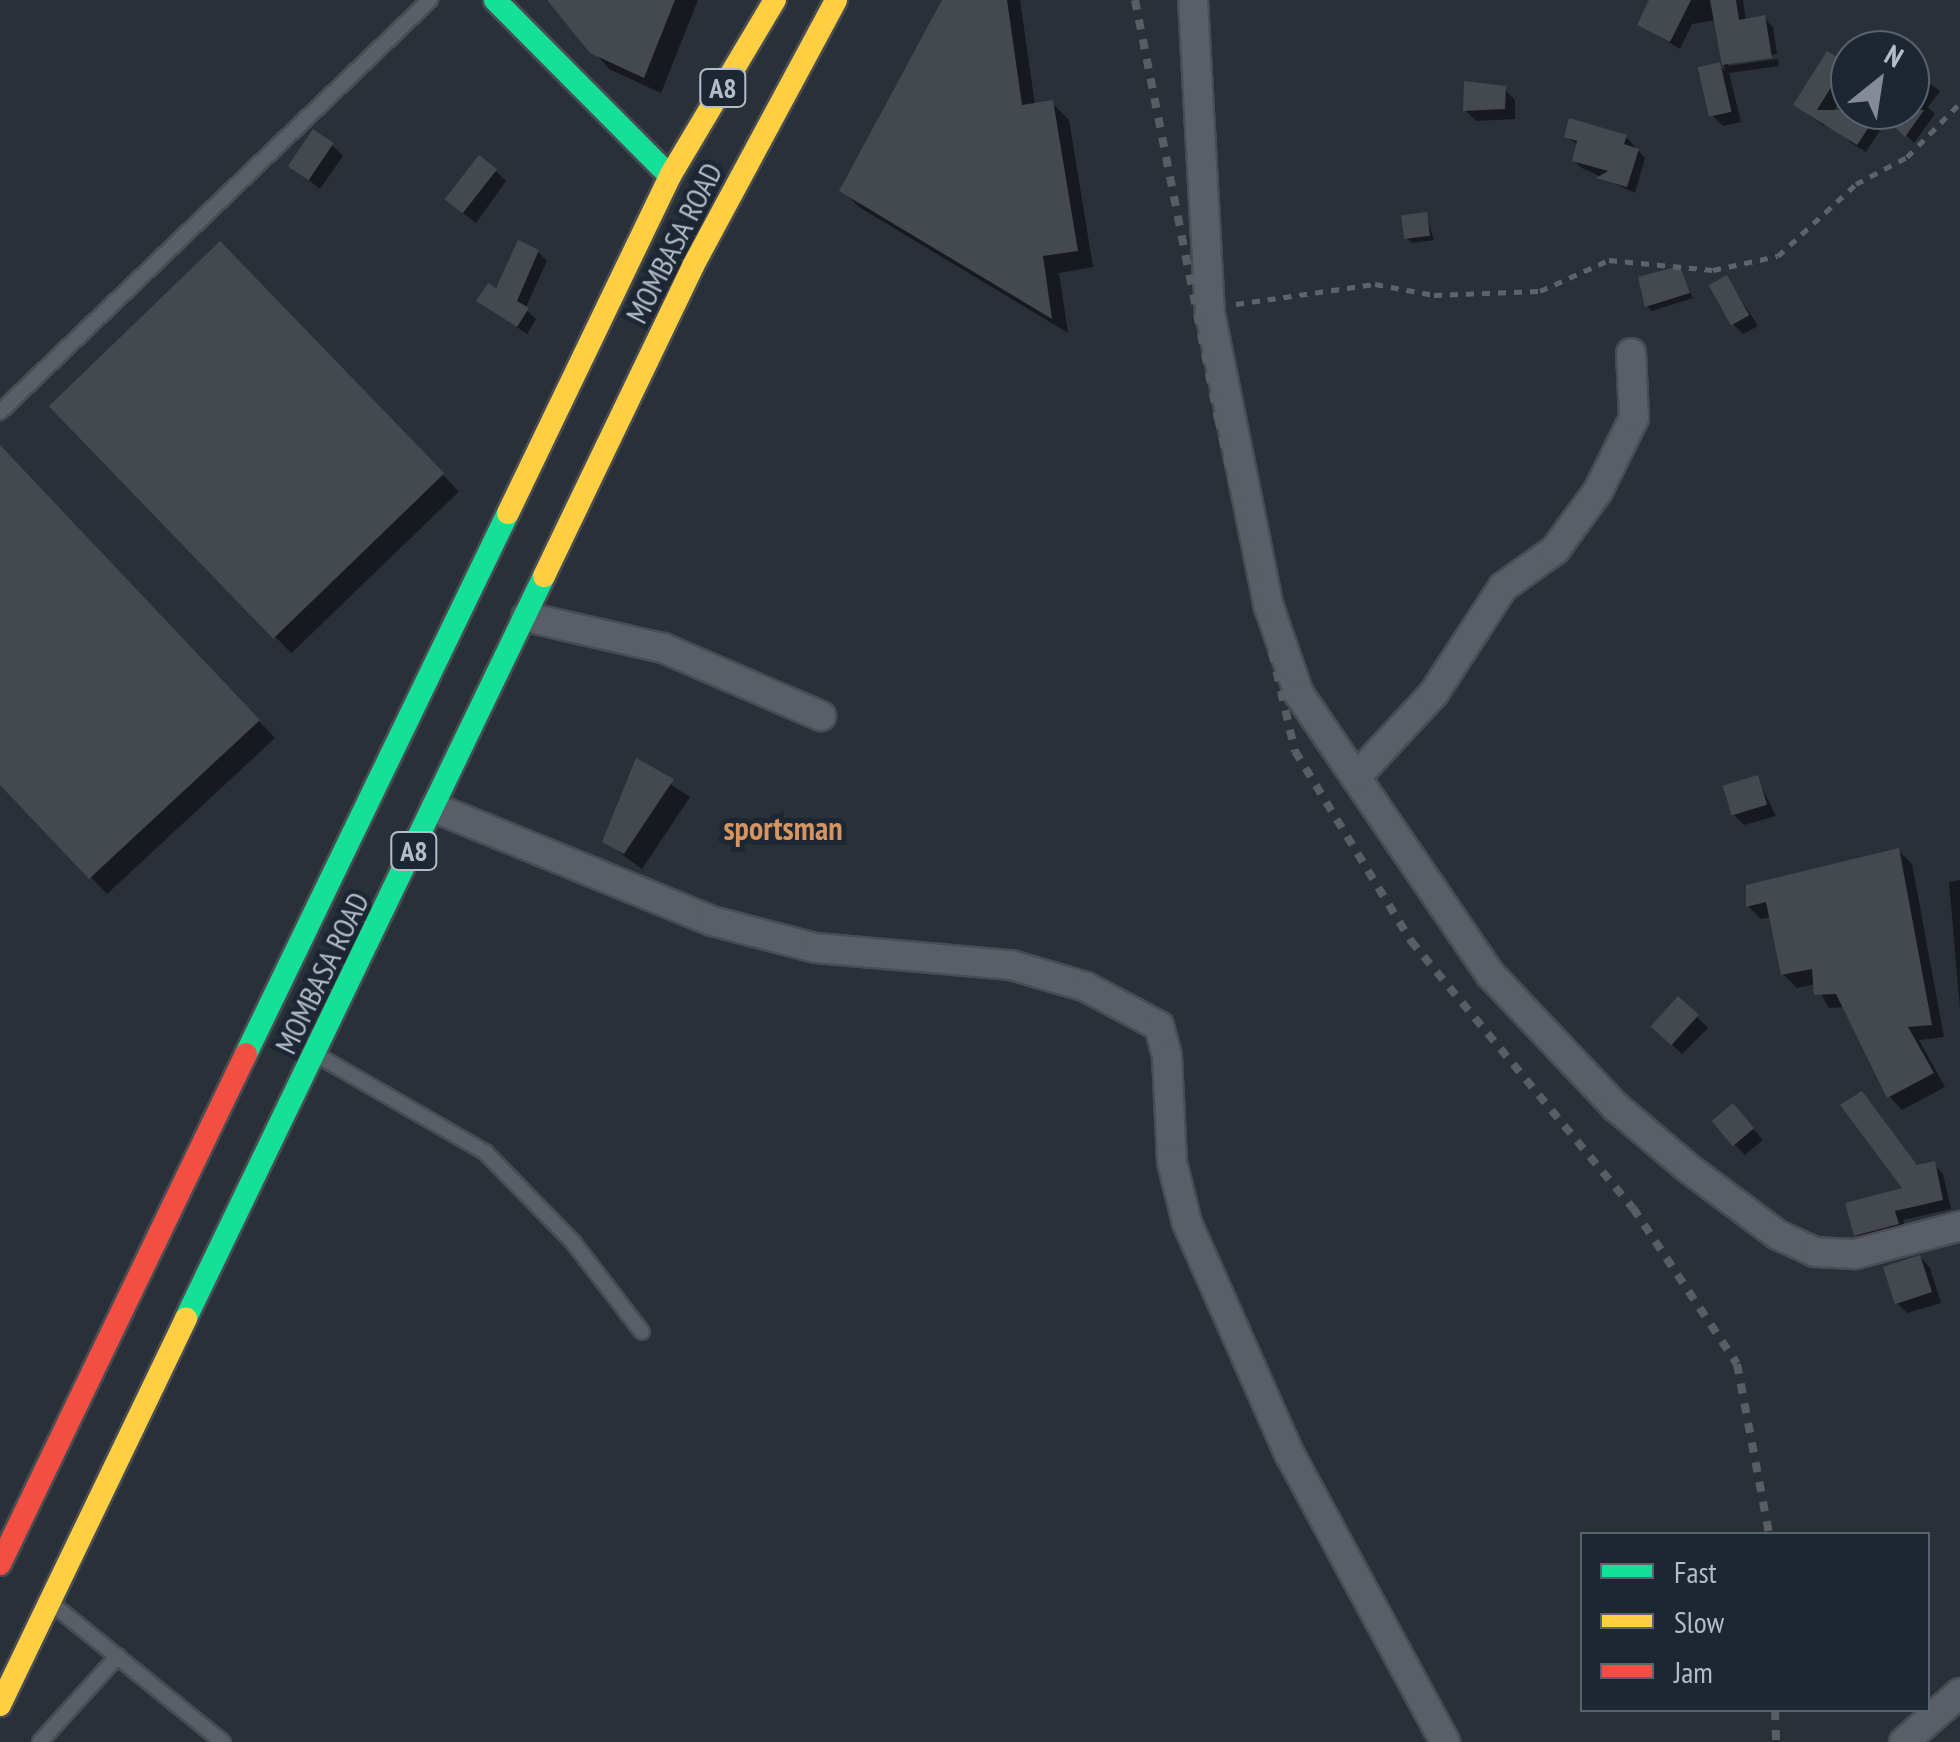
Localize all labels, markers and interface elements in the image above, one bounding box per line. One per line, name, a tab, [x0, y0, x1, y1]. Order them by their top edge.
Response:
north arrow	[1830, 30, 1930, 130]
text: N	[1878, 36, 1910, 75]
road number: A8	[698, 65, 748, 111]
street label: MOMBASA ROAD	[618, 157, 730, 329]
district label: sportsman	[723, 809, 843, 847]
road number: A8	[389, 828, 439, 874]
street label: MOMBASA ROAD	[267, 886, 377, 1060]
legend	[1580, 1532, 1930, 1712]
text: Fast	[1674, 1552, 1717, 1591]
text: Slow	[1674, 1602, 1724, 1641]
text: Jam	[1674, 1652, 1713, 1691]

